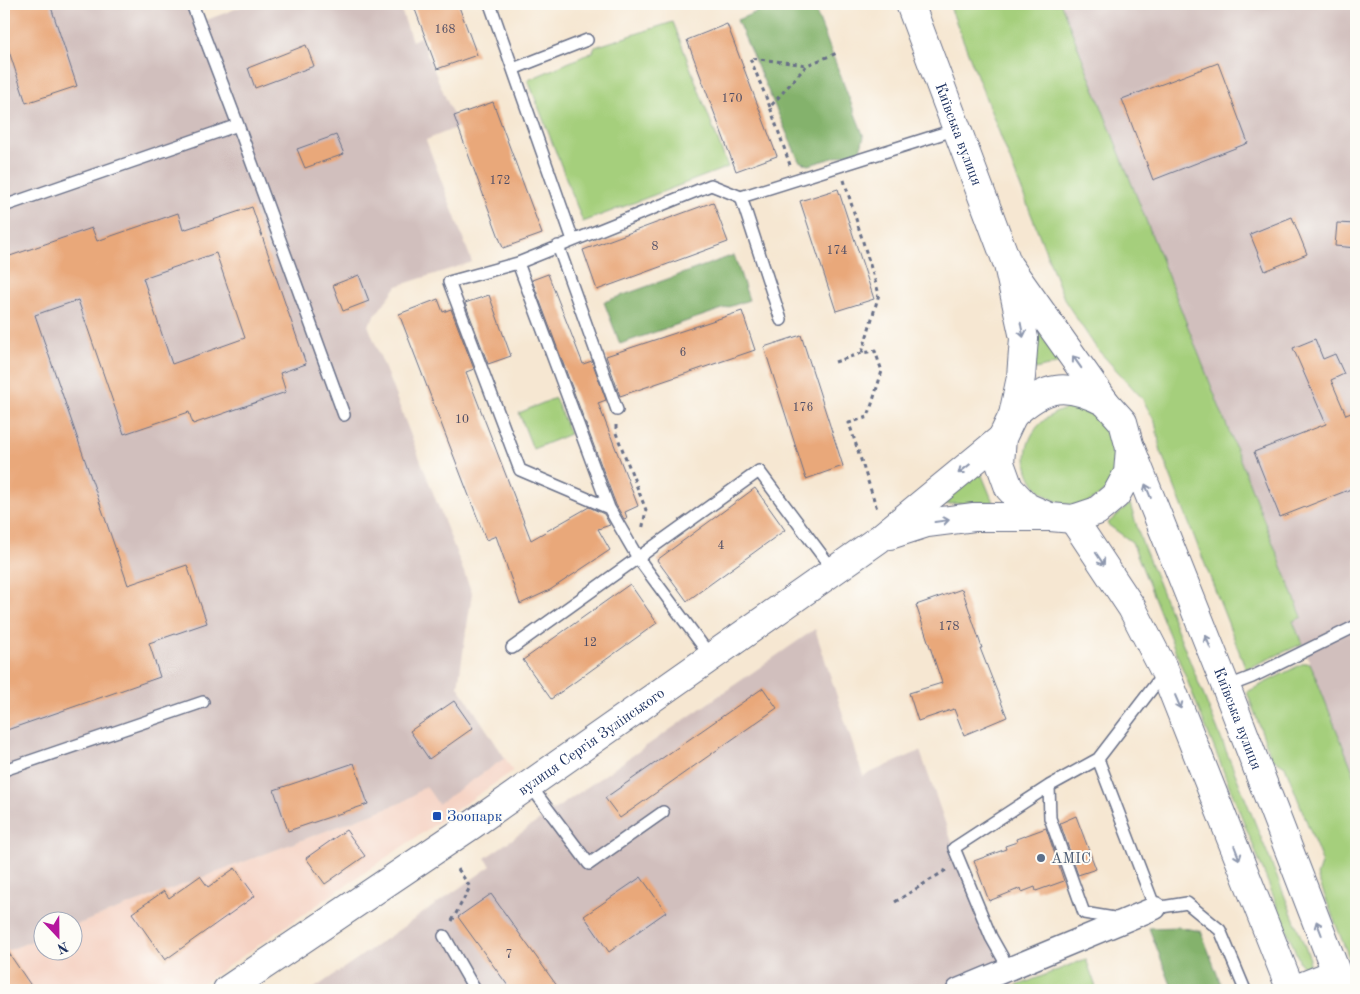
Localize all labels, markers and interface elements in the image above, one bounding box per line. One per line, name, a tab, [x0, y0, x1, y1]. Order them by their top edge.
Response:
house number: 168	[435, 24, 455, 36]
street label: Київська вулиця	[931, 81, 984, 188]
house number: 170	[722, 93, 742, 105]
house number: 172	[490, 175, 510, 187]
house number: 8	[652, 241, 659, 253]
house number: 174	[827, 245, 847, 257]
one-way arrow	[1017, 322, 1027, 338]
house number: 6	[680, 347, 687, 359]
one-way arrow	[1072, 355, 1082, 369]
house number: 176	[793, 402, 813, 414]
house number: 10	[455, 414, 469, 426]
one-way arrow	[958, 464, 971, 475]
one-way arrow	[1142, 484, 1152, 499]
one-way arrow	[934, 516, 950, 526]
house number: 4	[718, 540, 725, 552]
one-way arrow	[1095, 552, 1105, 566]
house number: 178	[939, 621, 959, 633]
one-way arrow	[1203, 635, 1212, 650]
house number: 12	[583, 637, 597, 649]
street label: Київська вулиця	[1210, 666, 1263, 772]
street label: вулиця Сергія Зулінського	[516, 686, 668, 799]
one-way arrow	[1173, 694, 1183, 709]
marker: Зоопарк	[431, 810, 443, 822]
place label: Зоопарк	[447, 810, 503, 825]
one-way arrow	[1233, 845, 1242, 860]
marker: АМІС	[1035, 852, 1047, 864]
place label: АМІС	[1051, 852, 1091, 867]
north arrow	[32, 912, 82, 962]
one-way arrow	[1314, 921, 1323, 936]
text: N	[55, 939, 70, 956]
house number: 7	[506, 949, 512, 961]

